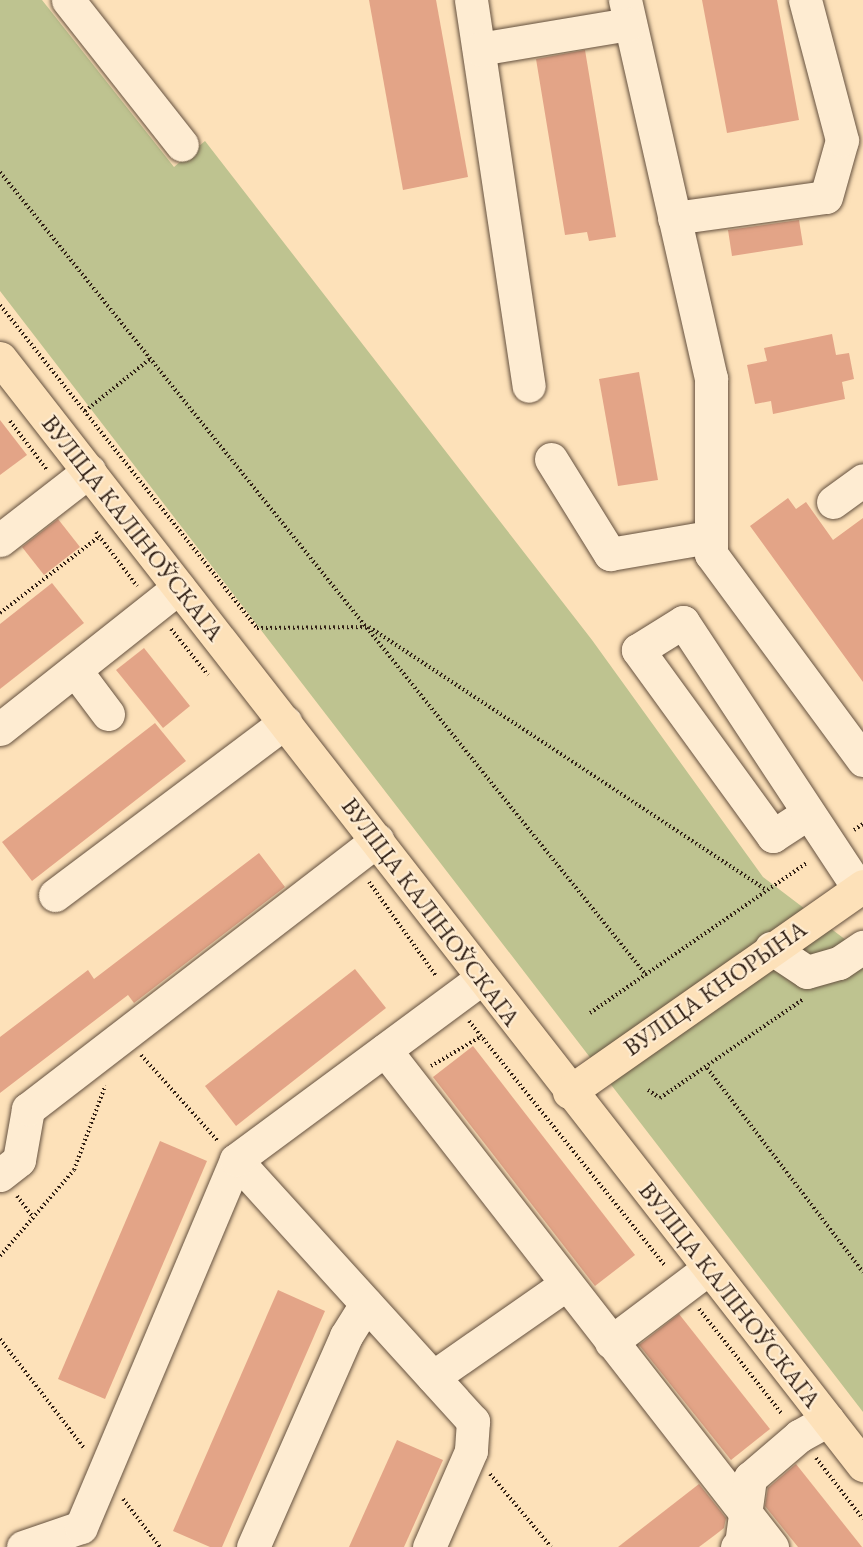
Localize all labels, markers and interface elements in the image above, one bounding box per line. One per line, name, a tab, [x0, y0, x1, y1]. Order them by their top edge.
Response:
street label: ВУЛІЦА КАЛІНОЎСКАГА	[36, 409, 230, 647]
street label: ВУЛІЦА КАЛІНОЎСКАГА	[336, 792, 526, 1032]
street label: ВУЛІЦА КНОРЫНА	[618, 914, 812, 1062]
street label: ВУЛІЦА КАЛІНОЎСКАГА	[633, 1176, 827, 1414]

